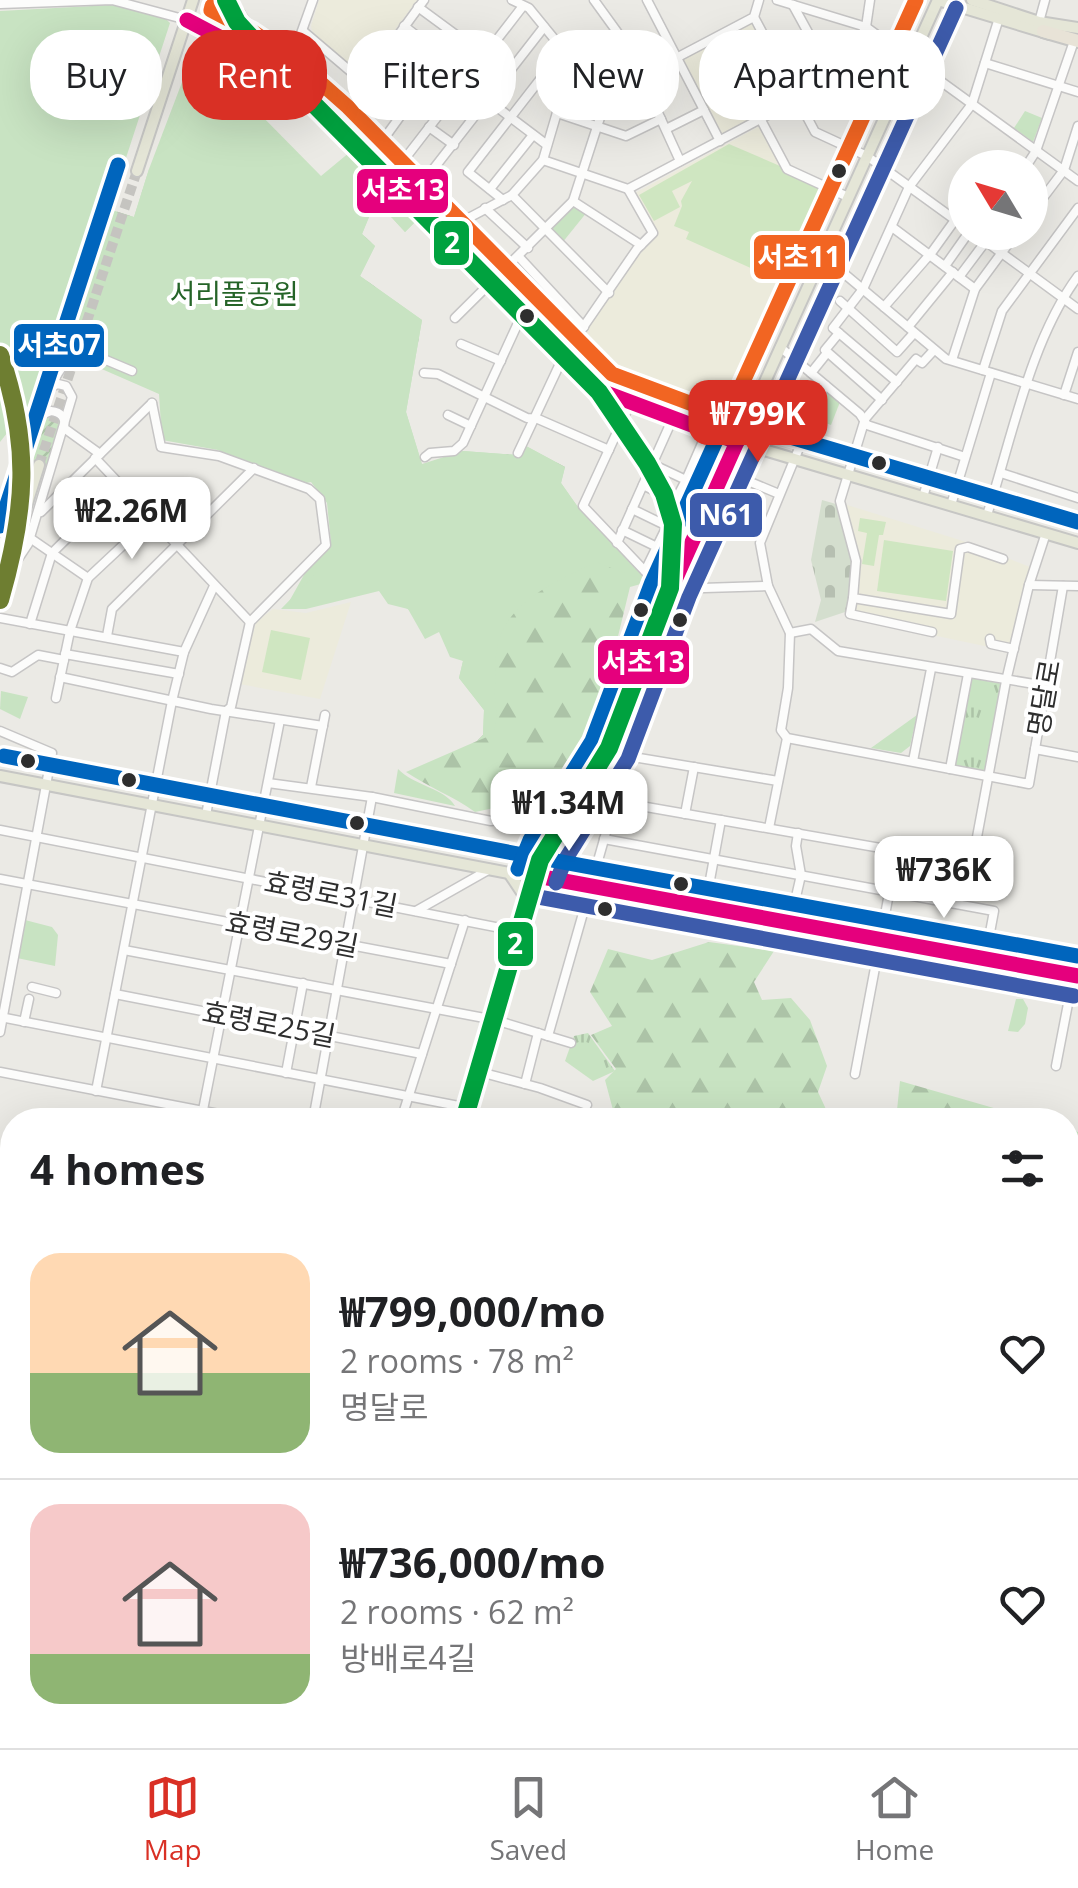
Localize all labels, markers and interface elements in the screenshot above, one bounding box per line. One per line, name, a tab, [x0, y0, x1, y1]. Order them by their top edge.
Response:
chip: Buy	[30, 30, 162, 120]
chip: Rent	[182, 30, 327, 120]
chip: Filters	[347, 30, 516, 120]
chip: New	[536, 30, 679, 120]
chip: Apartment	[699, 30, 945, 120]
north arrow	[948, 150, 1048, 250]
map controls	[948, 150, 1048, 250]
unlabelled marker	[829, 161, 849, 181]
line badge: 서초13	[355, 167, 450, 215]
text: 서초13	[361, 170, 445, 208]
line badge: 2	[432, 219, 471, 267]
text: 2	[444, 223, 460, 261]
line badge: 서초11	[752, 233, 847, 281]
text: 서초11	[757, 237, 841, 275]
park label: 서리풀공원	[170, 274, 298, 312]
unlabelled marker	[517, 306, 537, 326]
line badge: 서초07	[12, 322, 106, 369]
text: 서초07	[17, 325, 101, 363]
pin: ₩799K	[688, 380, 828, 465]
text: ₩799K	[710, 391, 806, 434]
unlabelled marker	[869, 453, 889, 473]
pin: ₩2.26M	[51, 477, 213, 562]
text: ₩2.26M	[75, 488, 189, 531]
line badge: N61	[688, 491, 764, 539]
text: N61	[699, 495, 753, 533]
unlabelled marker	[631, 600, 651, 620]
unlabelled marker	[670, 610, 690, 630]
line badge: 서초13	[596, 638, 691, 686]
text: 서초13	[601, 642, 685, 680]
street label: 명달로	[1018, 656, 1068, 739]
unlabelled marker	[18, 751, 38, 771]
pin: ₩1.34M	[488, 769, 650, 854]
unlabelled marker	[119, 770, 139, 790]
text: ₩1.34M	[512, 780, 626, 823]
unlabelled marker	[347, 813, 367, 833]
pin: ₩736K	[874, 836, 1014, 921]
text: ₩736K	[896, 847, 992, 890]
street label: 효령로31길	[261, 861, 401, 925]
unlabelled marker	[671, 874, 691, 894]
unlabelled marker	[595, 899, 615, 919]
street label: 효령로29길	[222, 901, 362, 965]
line badge: 2	[496, 920, 535, 968]
text: 2	[507, 924, 523, 962]
street label: 효령로25길	[199, 991, 339, 1055]
text: 4 homes	[30, 1140, 205, 1197]
icon: filters	[995, 1141, 1050, 1196]
text: ₩799,000/mo	[340, 1282, 605, 1339]
icon: home	[110, 1293, 230, 1413]
icon: heart	[995, 1326, 1050, 1381]
text: 2 rooms · 78 m²	[340, 1339, 574, 1382]
text: 명달로	[340, 1385, 428, 1428]
text: ₩736,000/mo	[340, 1533, 605, 1590]
icon: home	[110, 1544, 230, 1664]
icon: heart	[995, 1577, 1050, 1632]
text: 2 rooms · 62 m²	[340, 1590, 574, 1633]
text: 방배로4길	[340, 1636, 476, 1679]
tab: Map	[144, 1770, 202, 1868]
tab: Saved	[489, 1770, 567, 1868]
tab: Home	[855, 1770, 934, 1868]

